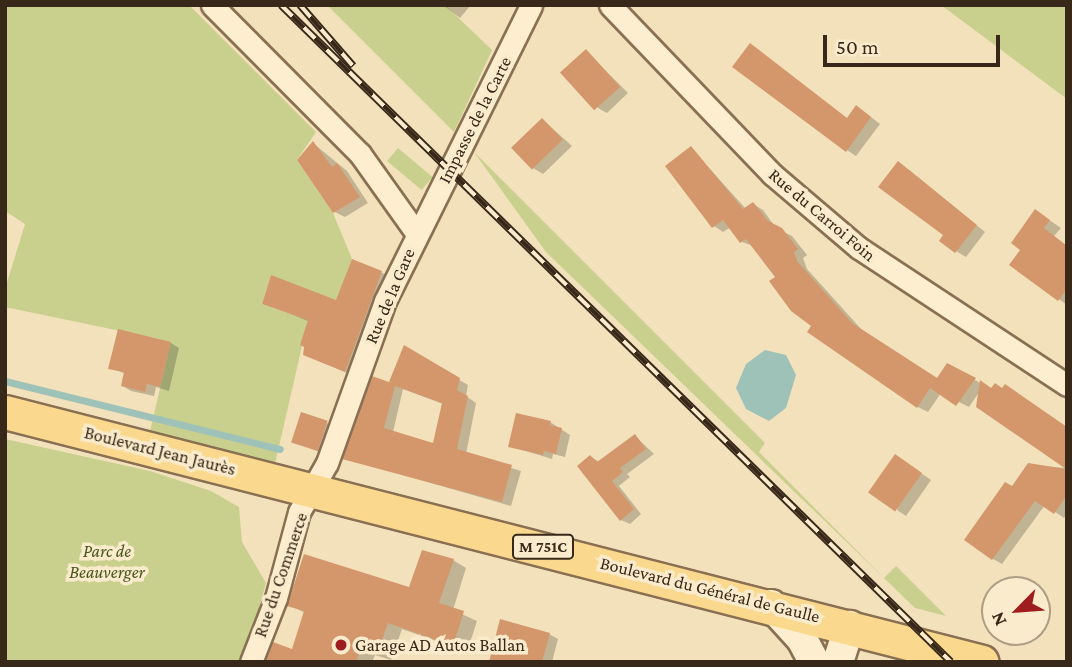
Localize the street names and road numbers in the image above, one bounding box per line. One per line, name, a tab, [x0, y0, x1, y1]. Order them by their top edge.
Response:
street label: Impasse de la Carte	[434, 53, 516, 187]
street label: Rue du Carroi Foin	[764, 164, 880, 266]
street label: Rue de la Gare	[360, 245, 420, 347]
street label: Boulevard Jean Jaurès	[82, 422, 238, 480]
street label: Rue du Commerce	[250, 510, 312, 640]
road number: M 751C	[512, 534, 574, 560]
street label: Boulevard du Général de Gaulle	[598, 552, 822, 628]

